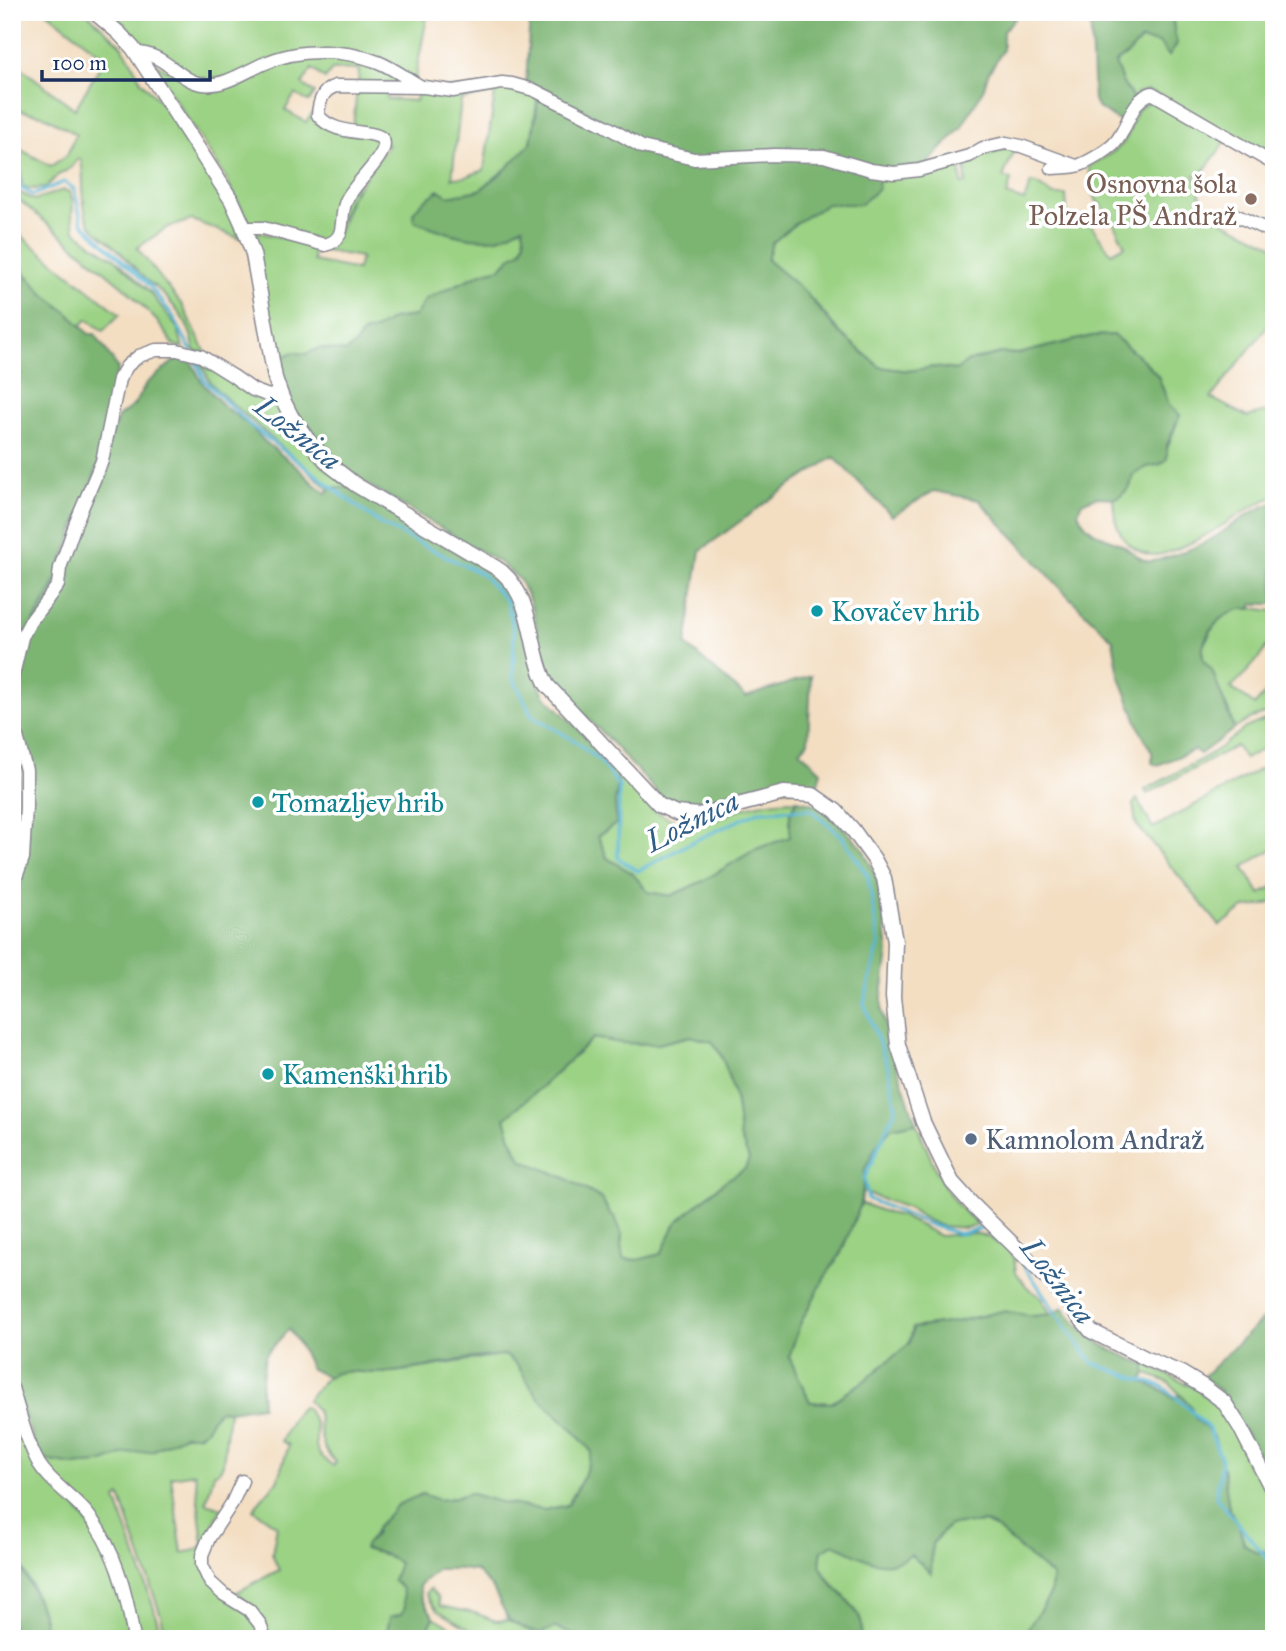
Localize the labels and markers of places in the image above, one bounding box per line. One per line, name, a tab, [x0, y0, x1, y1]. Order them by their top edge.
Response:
place label: Osnovna šola Polzela PŠ Andraž	[1028, 166, 1237, 233]
marker: Osnovna šola Polzela PŠ Andraž	[1243, 191, 1259, 207]
place label: Kovačev hrib	[831, 594, 980, 629]
marker: Kovačev hrib	[809, 603, 825, 619]
place label: Tomazljev hrib	[272, 785, 444, 820]
marker: Tomazljev hrib	[250, 794, 266, 810]
place label: Kamenški hrib	[282, 1057, 448, 1092]
marker: Kamenški hrib	[260, 1066, 276, 1082]
place label: Kamnolom Andraž	[985, 1122, 1204, 1157]
marker: Kamnolom Andraž	[963, 1131, 979, 1147]

